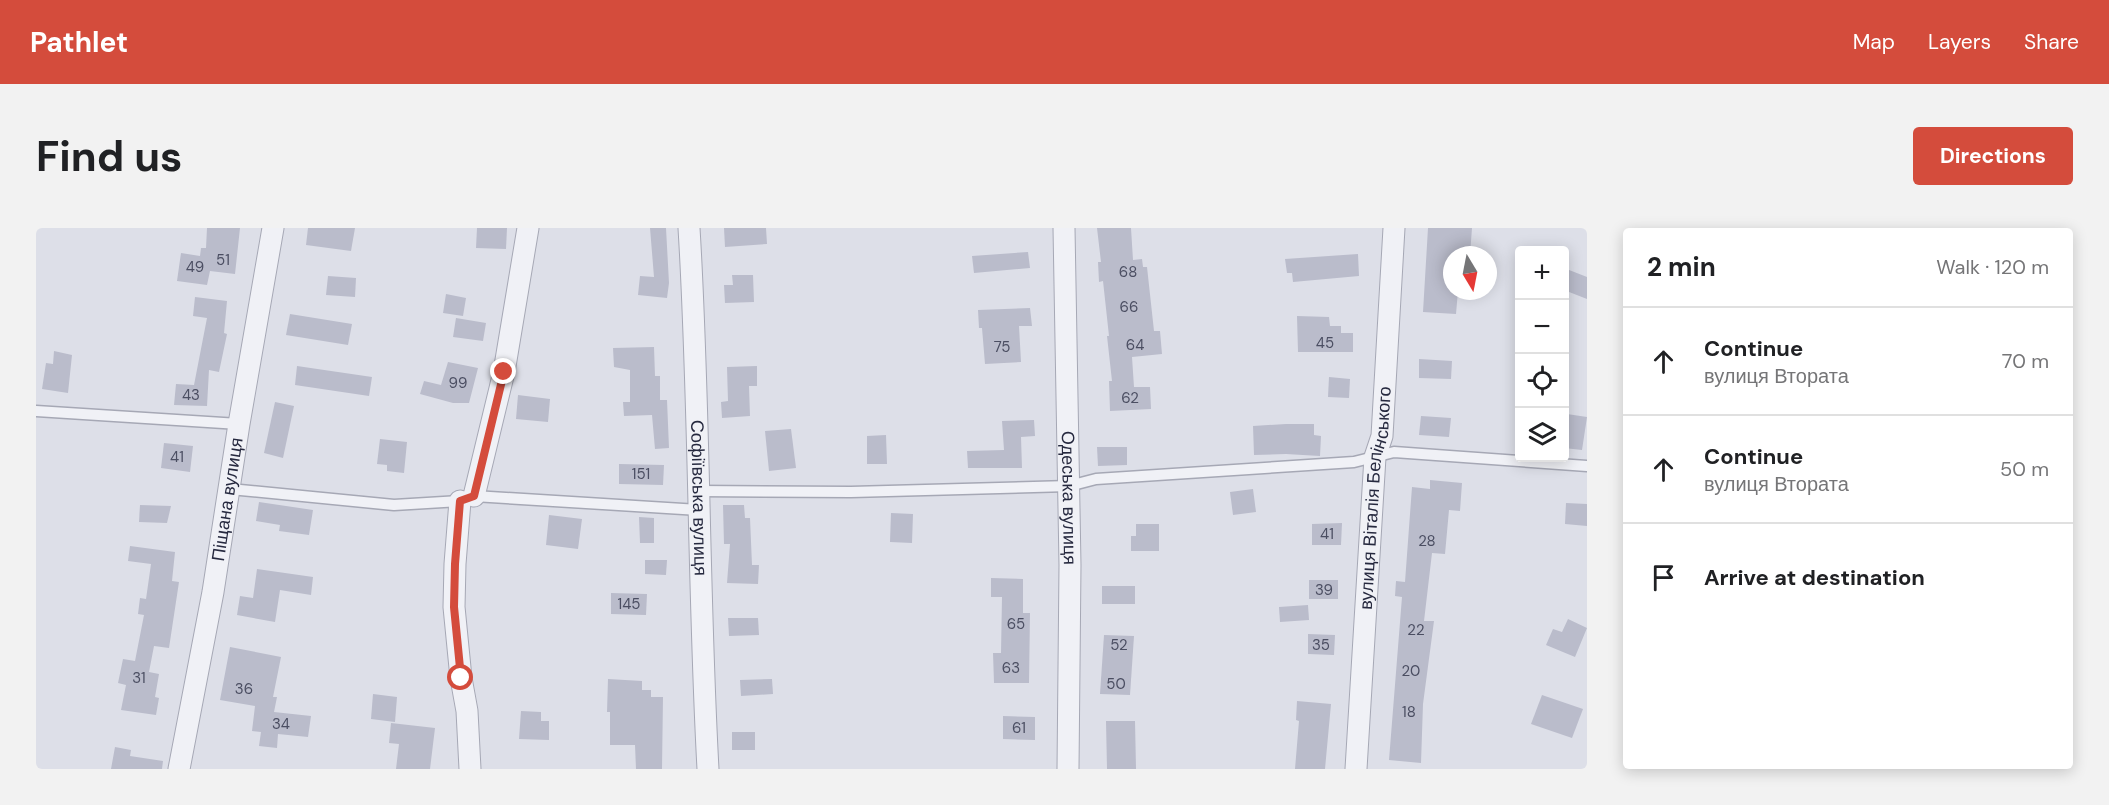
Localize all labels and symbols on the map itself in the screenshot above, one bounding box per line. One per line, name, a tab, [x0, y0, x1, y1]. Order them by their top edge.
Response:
north arrow	[1443, 246, 1497, 300]
house number: 51	[216, 250, 230, 270]
house number: 49	[186, 257, 204, 277]
house number: 68	[1119, 262, 1137, 282]
house number: 66	[1120, 297, 1138, 317]
house number: 45	[1316, 333, 1334, 353]
house number: 64	[1126, 335, 1144, 355]
house number: 75	[994, 337, 1010, 357]
route end	[490, 358, 516, 384]
house number: 99	[449, 373, 467, 393]
house number: 43	[182, 385, 200, 405]
street label: вулиця Віталія Белінського	[1354, 386, 1397, 610]
house number: 62	[1121, 388, 1139, 408]
street label: Софіївська вулиця	[685, 419, 713, 576]
street label: Одеська вулиця	[1056, 431, 1082, 565]
street label: Піщана вулиця	[206, 436, 249, 563]
house number: 41	[170, 447, 184, 467]
house number: 151	[632, 464, 650, 484]
house number: 41	[1320, 524, 1334, 544]
house number: 28	[1418, 531, 1436, 551]
house number: 39	[1315, 580, 1333, 600]
house number: 145	[618, 594, 640, 614]
house number: 65	[1007, 614, 1025, 634]
house number: 22	[1407, 620, 1425, 640]
house number: 52	[1110, 635, 1128, 655]
house number: 35	[1312, 635, 1330, 655]
house number: 63	[1002, 658, 1020, 678]
house number: 20	[1402, 661, 1420, 681]
route start	[447, 664, 473, 690]
house number: 31	[132, 668, 146, 688]
house number: 50	[1106, 674, 1126, 694]
house number: 36	[235, 679, 253, 699]
house number: 18	[1402, 702, 1416, 722]
house number: 34	[272, 714, 290, 734]
house number: 61	[1012, 718, 1026, 738]

